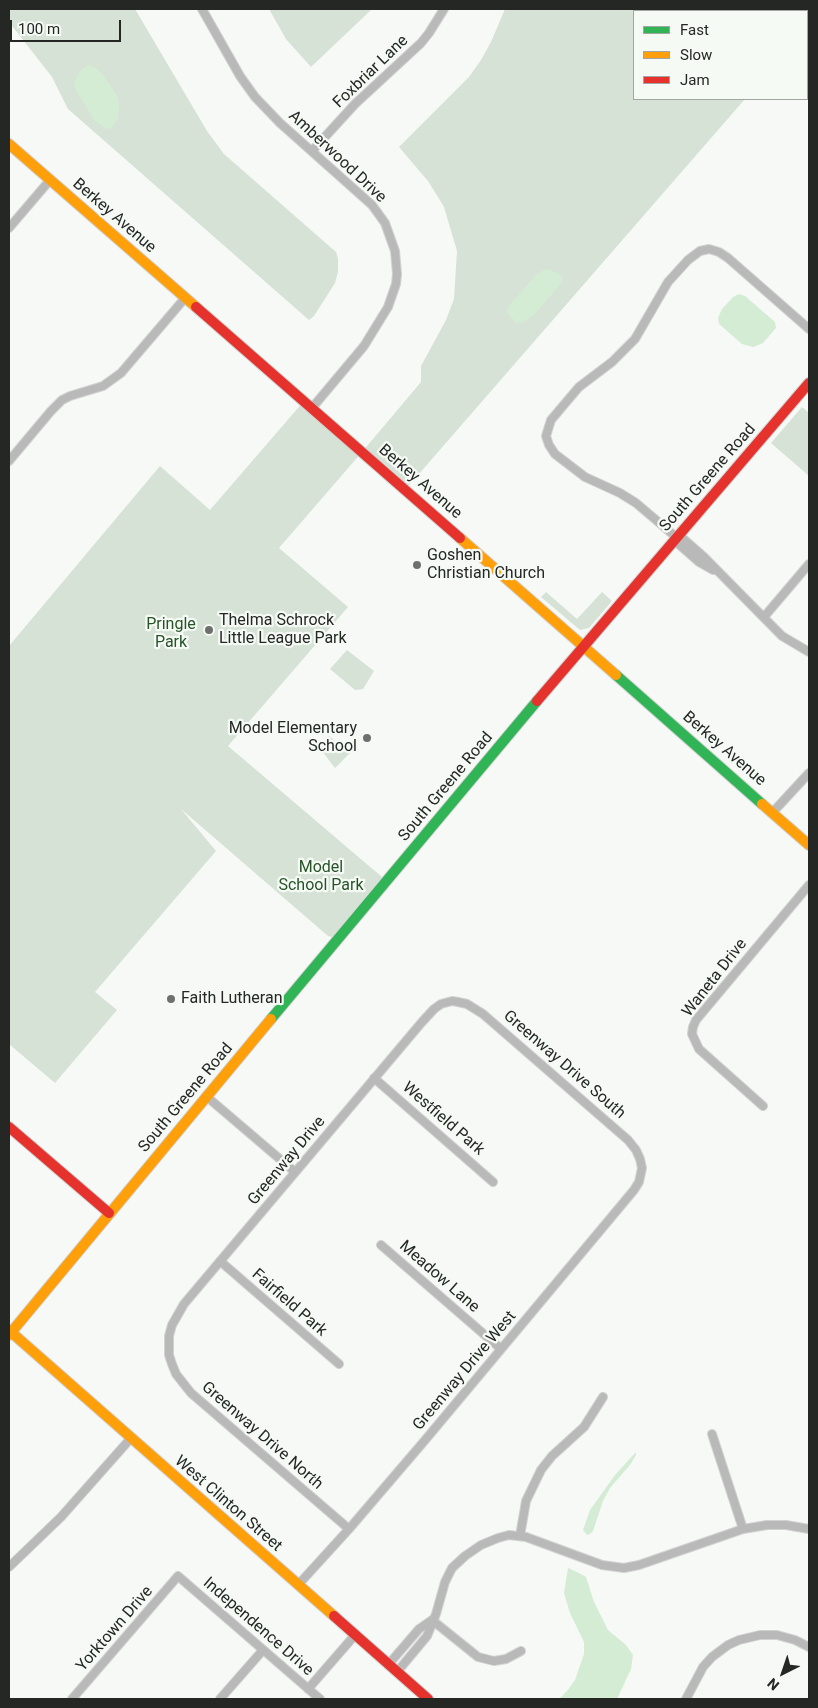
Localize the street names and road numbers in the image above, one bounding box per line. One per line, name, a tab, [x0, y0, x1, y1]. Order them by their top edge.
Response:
street label: Foxbriar Lane	[330, 32, 412, 112]
street label: Amberwood Drive	[284, 107, 390, 207]
street label: Berkey Avenue	[68, 175, 160, 257]
street label: South Greene Road	[656, 420, 760, 536]
street label: Berkey Avenue	[374, 441, 466, 523]
street label: Berkey Avenue	[678, 708, 770, 790]
street label: South Greene Road	[395, 729, 497, 845]
street label: Waneta Drive	[679, 935, 751, 1021]
street label: Greenway Drive South	[499, 1007, 629, 1123]
street label: South Greene Road	[135, 1040, 237, 1156]
street label: Westfield Park	[398, 1078, 488, 1160]
street label: Greenway Drive	[244, 1113, 330, 1209]
street label: Meadow Lane	[395, 1237, 483, 1317]
street label: Fairfield Park	[248, 1265, 330, 1341]
street label: Greenway Drive West	[409, 1307, 521, 1435]
street label: Greenway Drive North	[197, 1378, 327, 1494]
street label: West Clinton Street	[170, 1452, 286, 1556]
street label: Independence Drive	[199, 1574, 317, 1680]
street label: Yorktown Drive	[73, 1582, 157, 1676]

